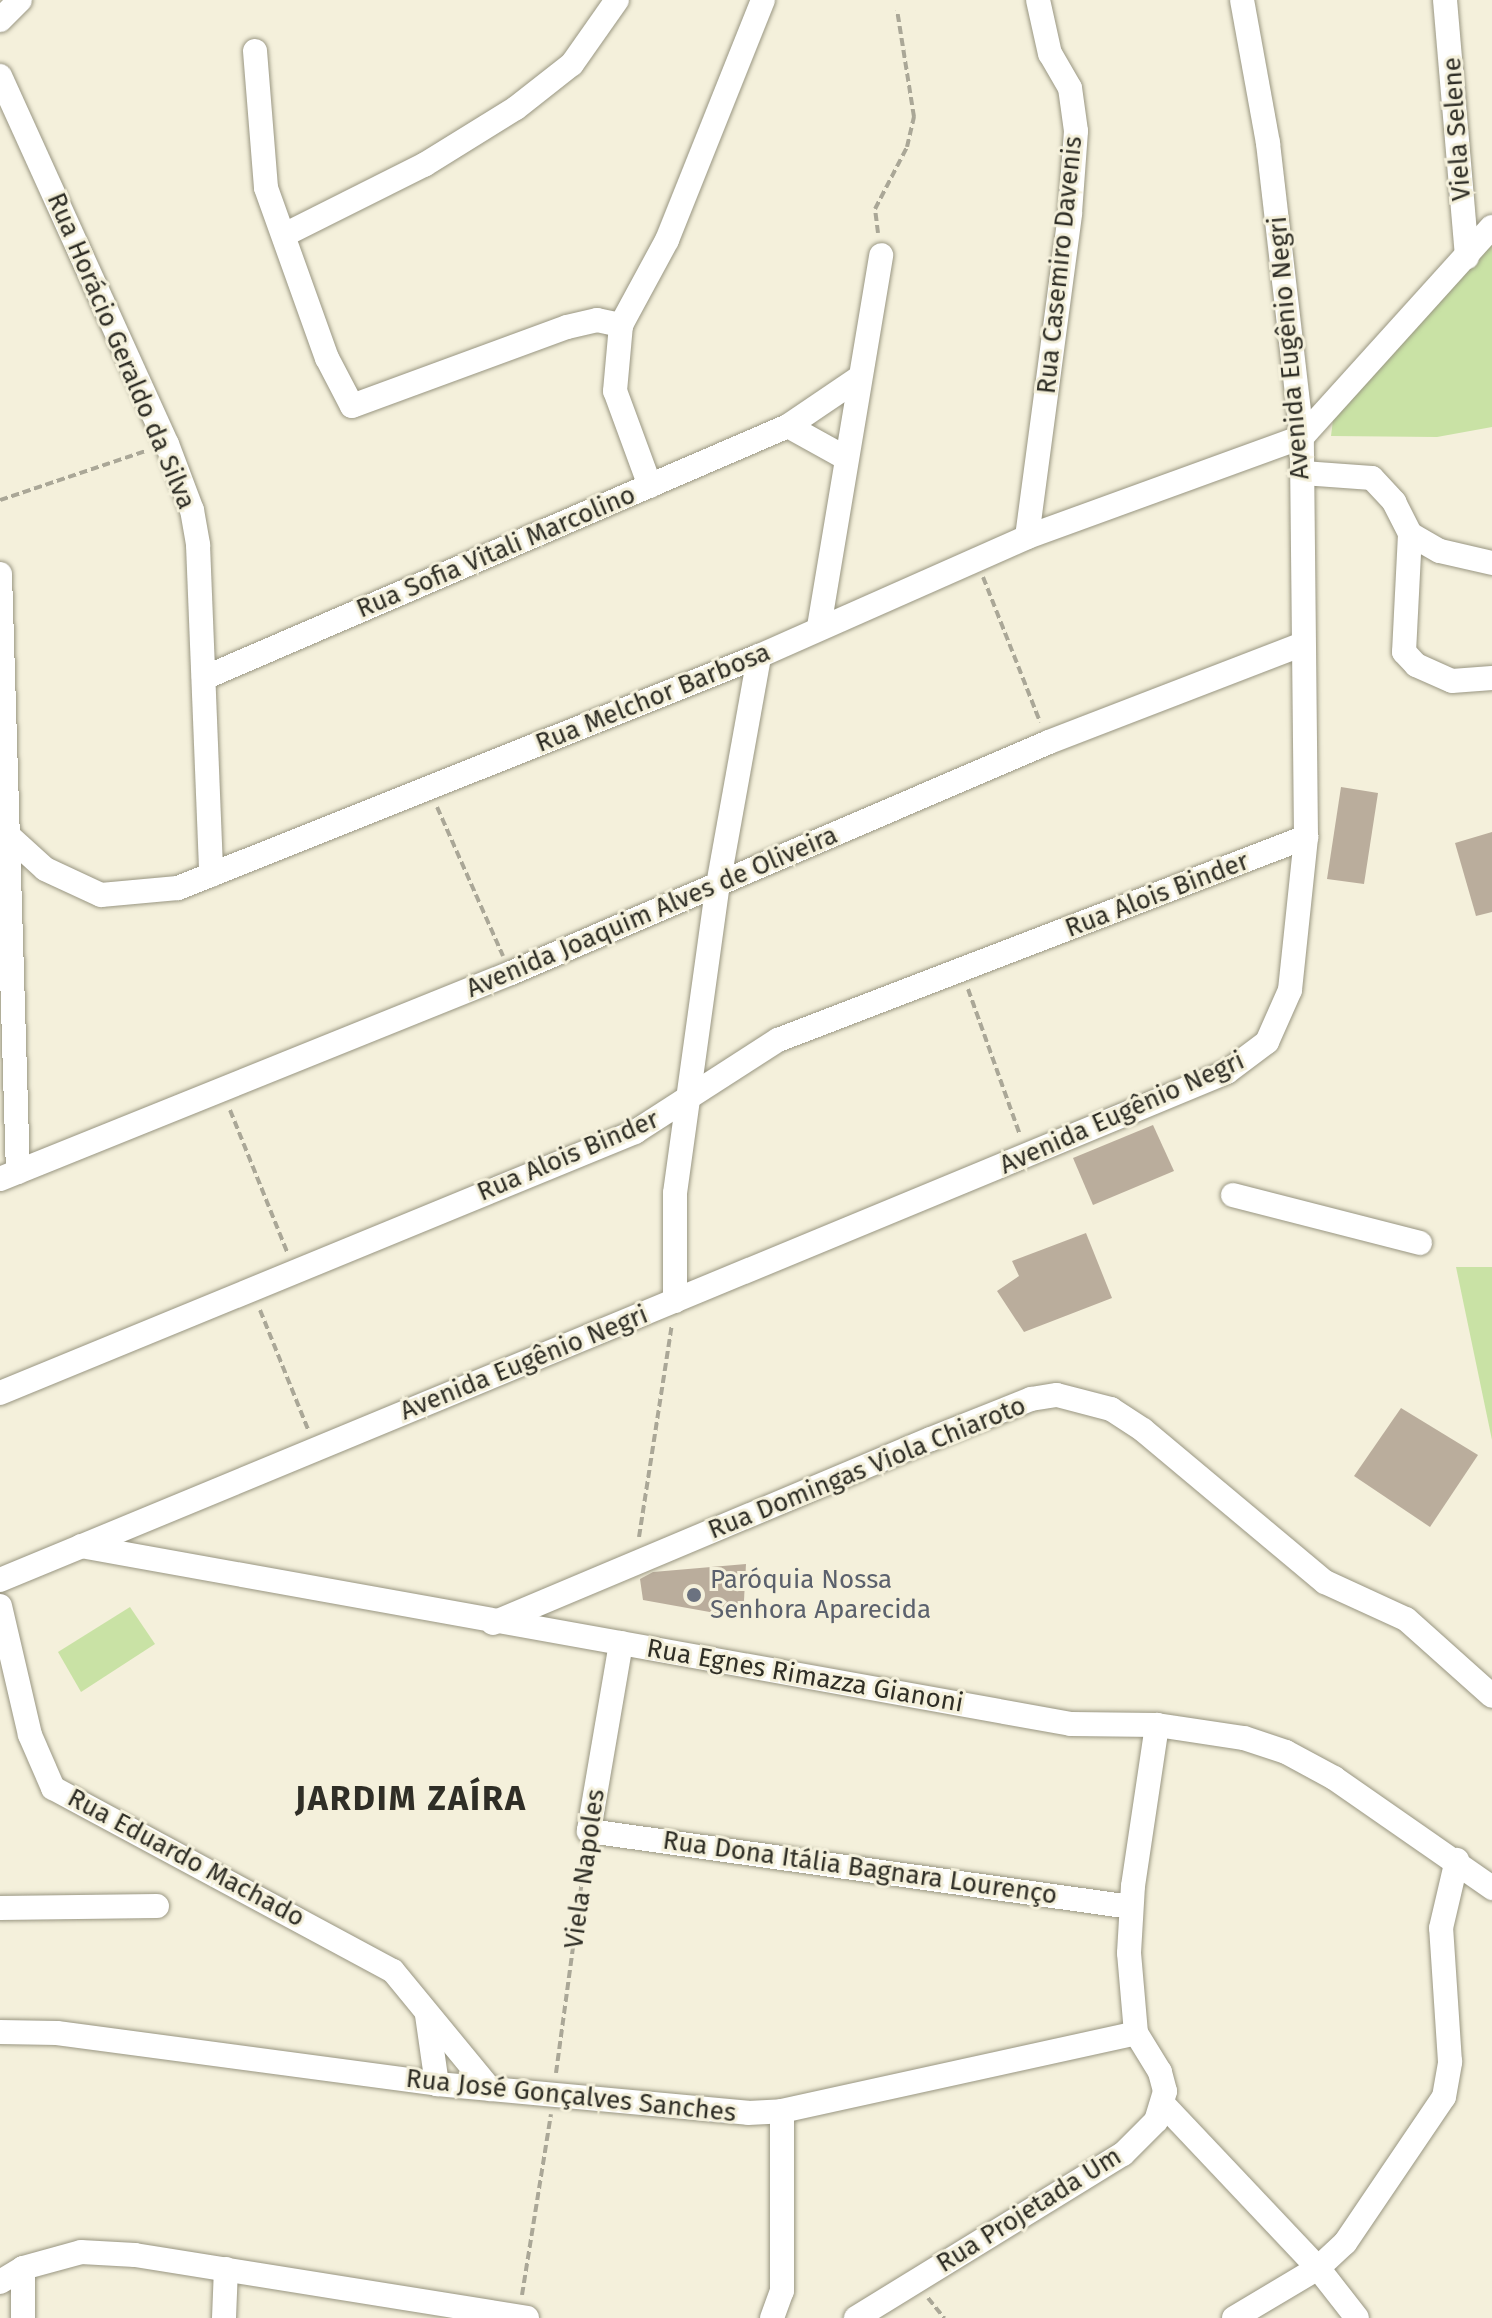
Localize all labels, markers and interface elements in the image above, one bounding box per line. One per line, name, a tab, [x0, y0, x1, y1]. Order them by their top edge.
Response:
street label: Viela Selene	[1436, 56, 1478, 202]
street label: Rua Casemiro Davenis	[1031, 135, 1089, 395]
street label: Rua Horácio Geraldo da Silva	[40, 188, 202, 514]
street label: Avenida Eugênio Negri	[1262, 215, 1316, 481]
street label: Rua Sofia Vitali Marcolino	[352, 479, 640, 625]
street label: Rua Melchor Barbosa	[531, 637, 775, 759]
street label: Avenida Joaquim Alves de Oliveira	[462, 819, 842, 1005]
street label: Rua Alois Binder	[1061, 846, 1253, 944]
street label: Avenida Eugênio Negri	[995, 1045, 1249, 1181]
street label: Rua Alois Binder	[473, 1104, 663, 1208]
street label: Avenida Eugênio Negri	[396, 1299, 652, 1427]
street label: Rua Domingas Viola Chiaroto	[704, 1390, 1030, 1546]
place label: Paróquia Nossa Senhora Aparecida	[710, 1564, 931, 1626]
marker: Paróquia Nossa Senhora Aparecida	[685, 1586, 703, 1604]
street label: Rua Egnes Rimazza Gianoni	[644, 1633, 966, 1719]
district label: JARDIM ZAÍRA	[295, 1779, 527, 1819]
street label: Rua Eduardo Machado	[62, 1782, 310, 1934]
street label: Viela Napoles	[558, 1787, 612, 1951]
street label: Rua Dona Itália Bagnara Lourenço	[661, 1825, 1059, 1911]
street label: Rua José Gonçalves Sanches	[404, 2063, 738, 2129]
street label: Rua Projetada Um	[931, 2141, 1127, 2279]

